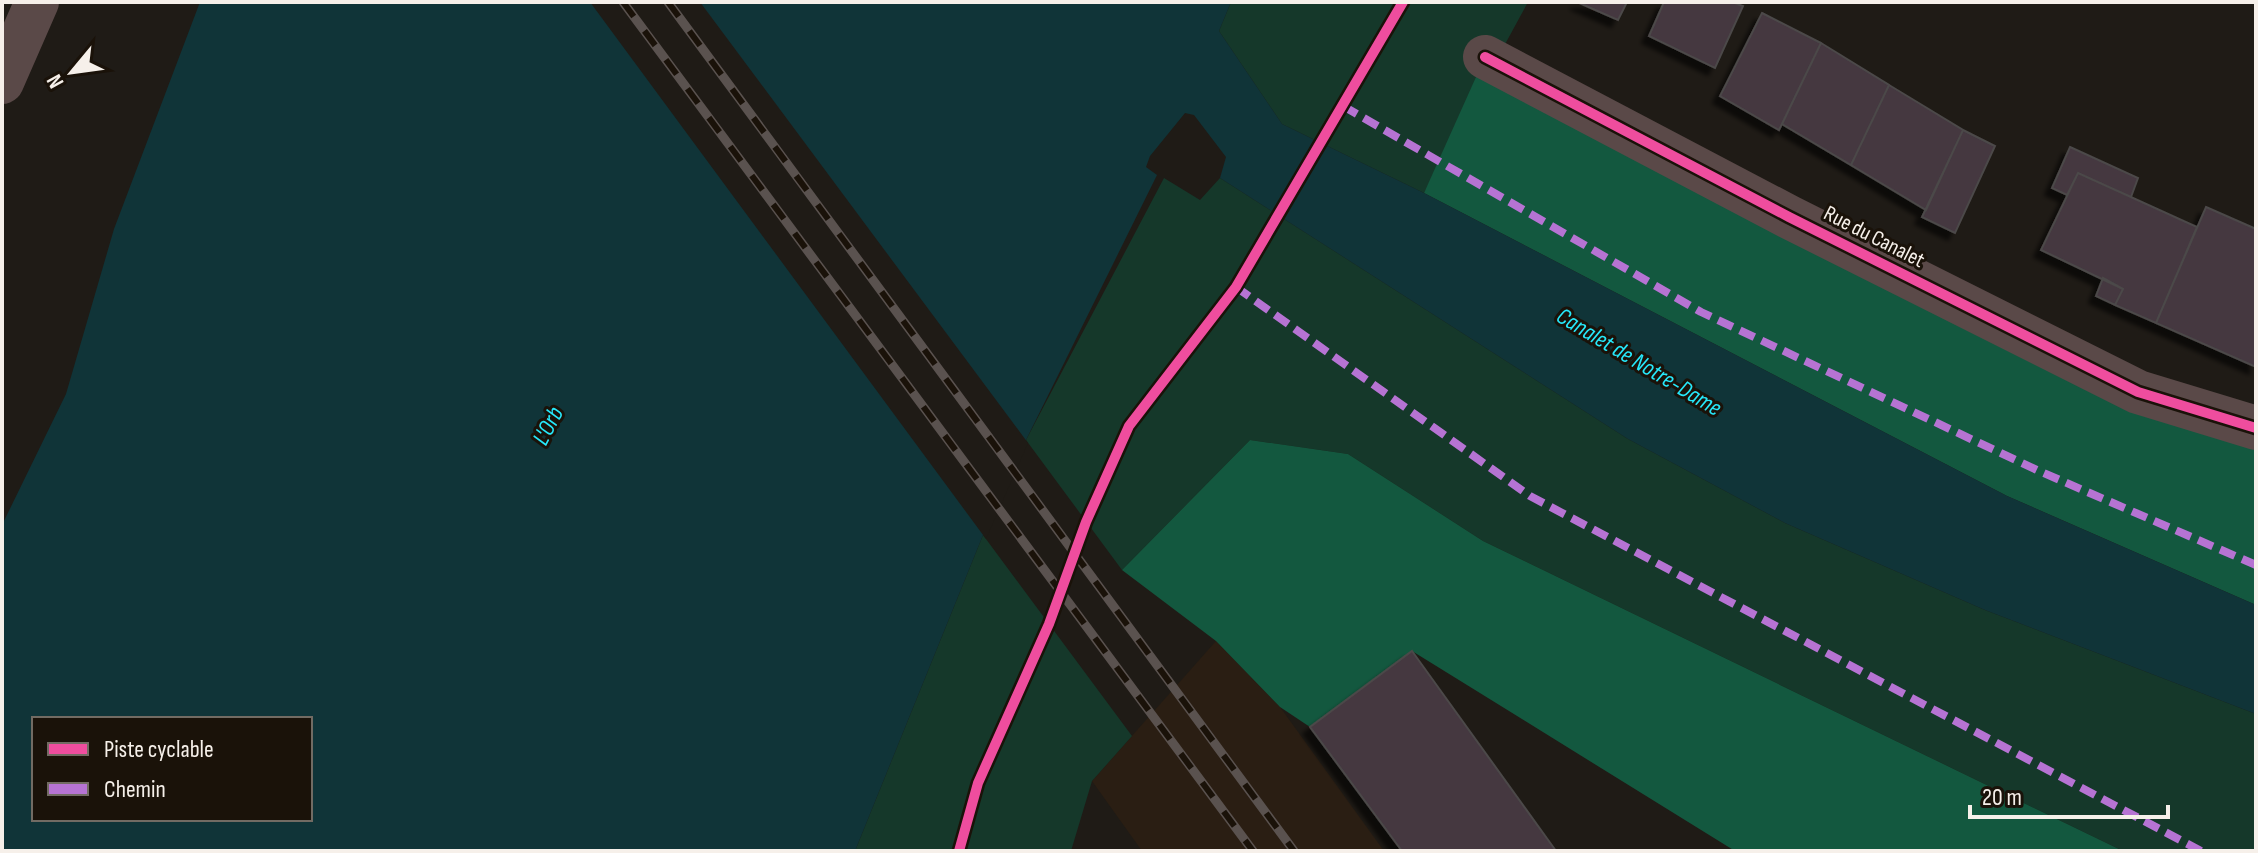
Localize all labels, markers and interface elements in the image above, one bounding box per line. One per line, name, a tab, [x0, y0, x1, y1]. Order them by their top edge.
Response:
north arrow	[32, 32, 112, 112]
text: N	[41, 69, 70, 93]
street label: Rue du Canalet	[1819, 200, 1929, 274]
water label: Canalet de Notre-Dame	[1551, 301, 1727, 423]
water label: L'Orb	[526, 402, 570, 450]
legend	[32, 717, 312, 821]
text: Piste cyclable	[104, 735, 214, 764]
scale bar	[1970, 769, 2168, 819]
text: Chemin	[104, 775, 166, 804]
text: 20 m	[1982, 783, 2022, 812]

